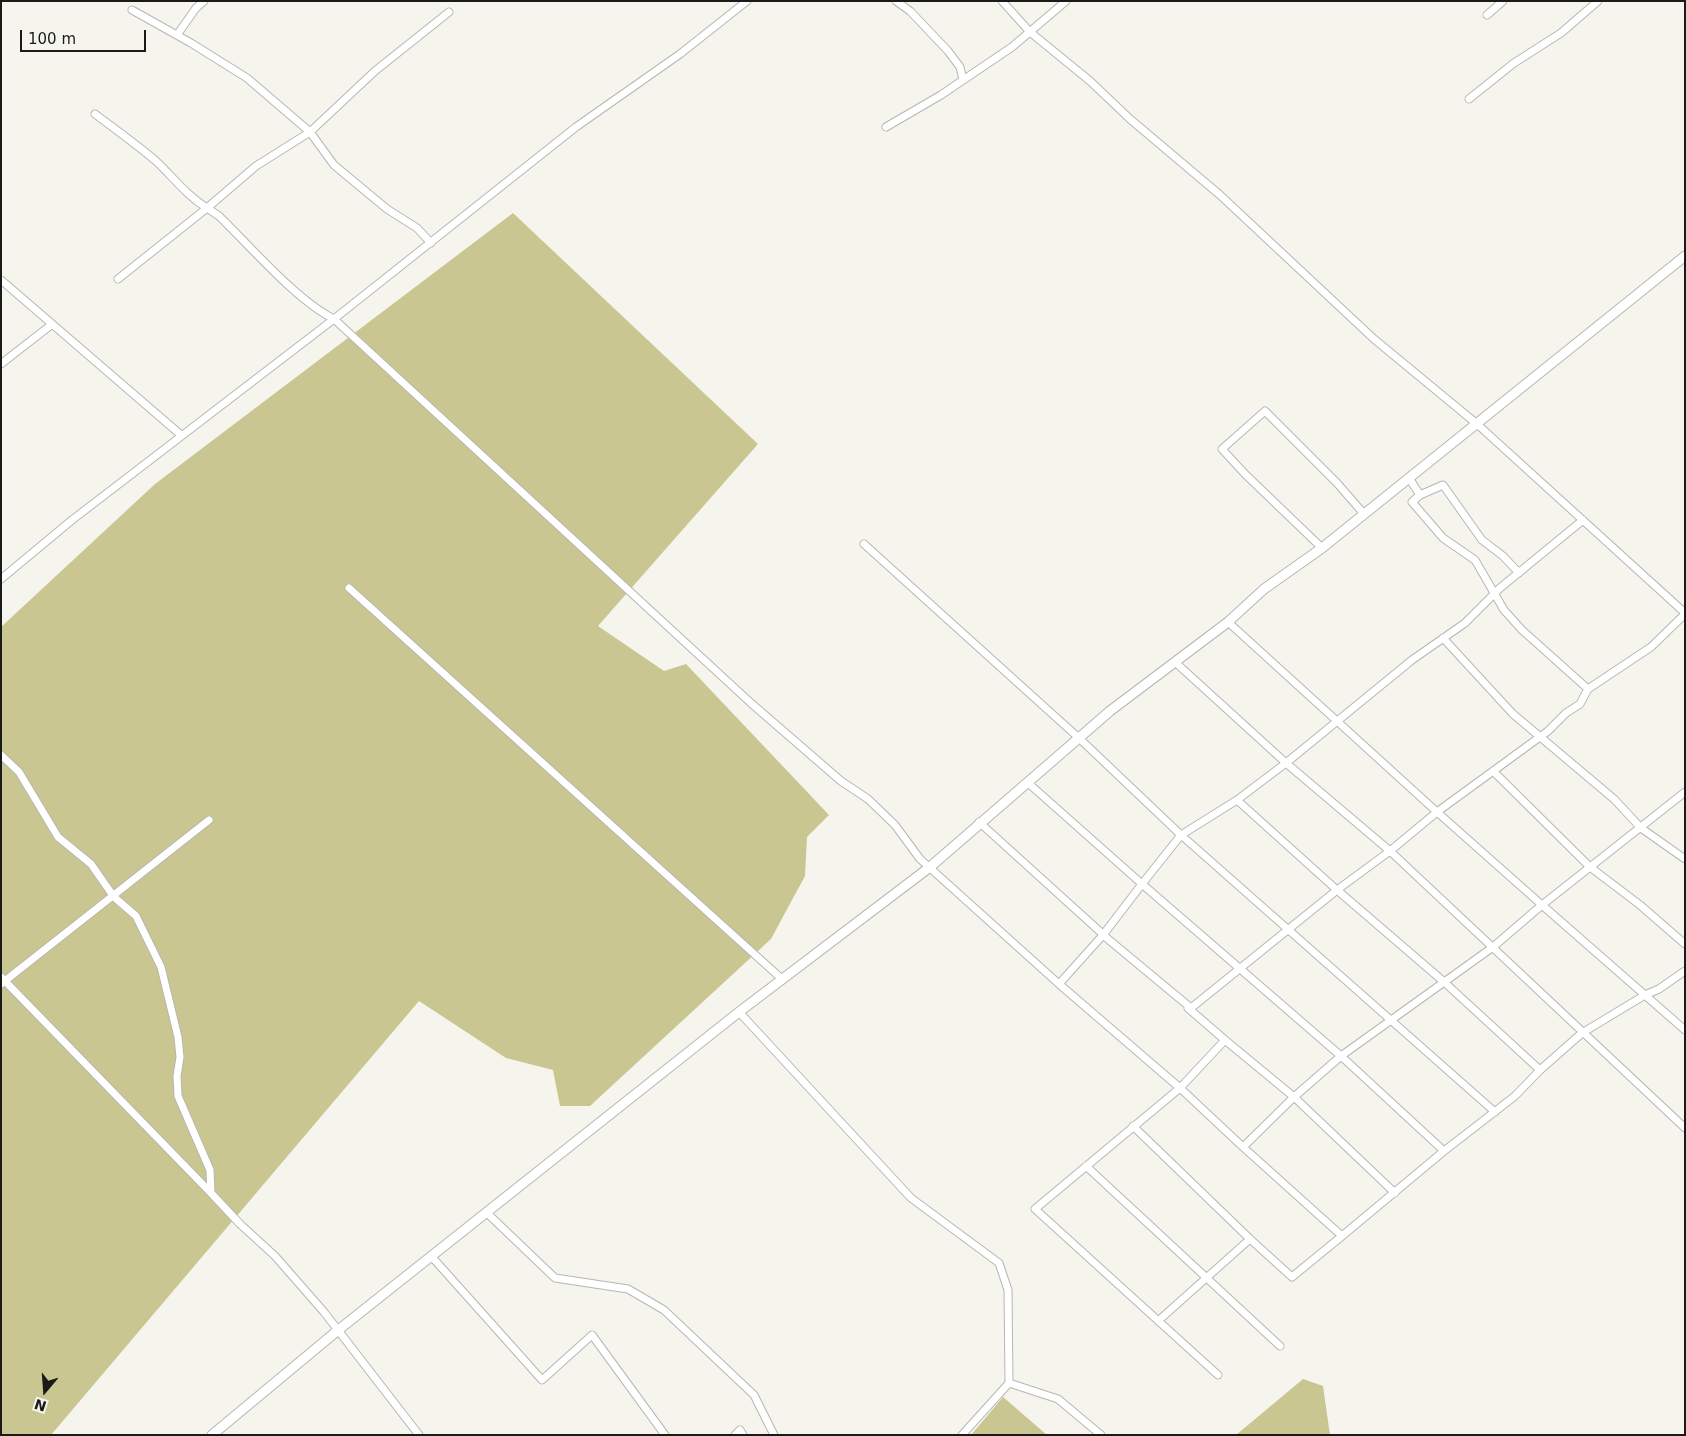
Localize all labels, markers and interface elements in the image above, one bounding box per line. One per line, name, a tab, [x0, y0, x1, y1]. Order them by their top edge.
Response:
scale bar	[22, 20, 149, 52]
text: 100 m	[28, 30, 76, 48]
north arrow	[20, 1366, 70, 1416]
text: N	[32, 1396, 48, 1415]

